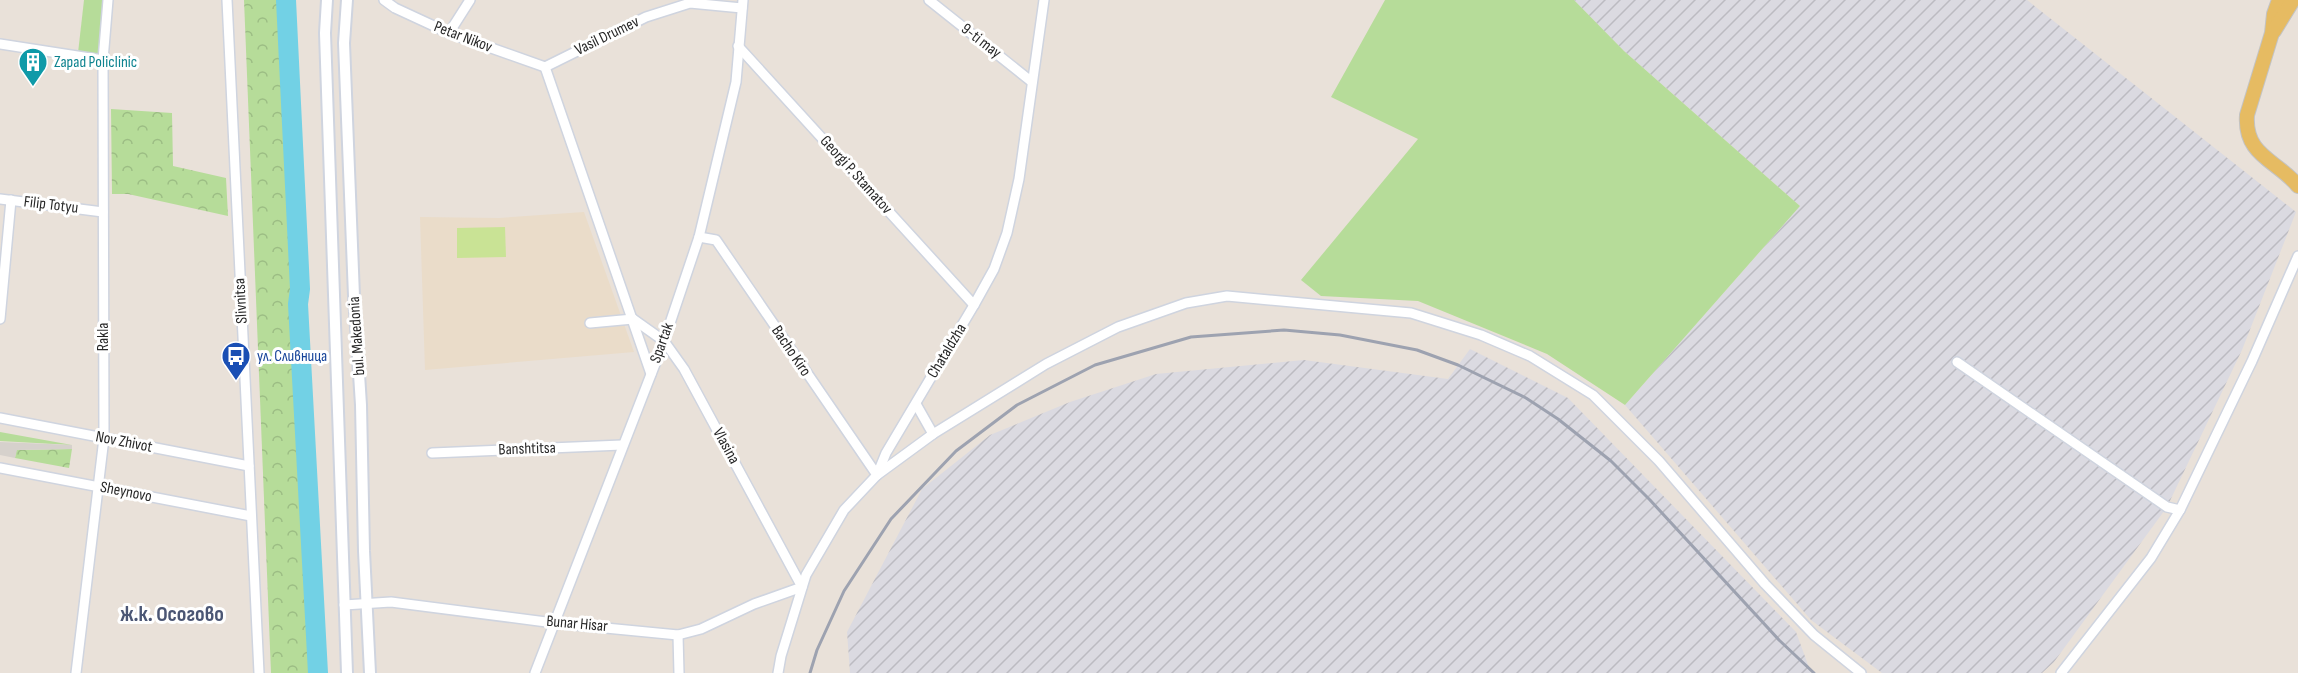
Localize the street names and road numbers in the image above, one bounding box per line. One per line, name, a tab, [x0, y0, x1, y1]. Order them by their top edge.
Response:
street label: Vasil Drumev	[572, 12, 642, 60]
street label: Petar Nikov	[431, 17, 495, 57]
street label: 9-ti may	[957, 19, 1005, 63]
street label: Georgi P. Stamatov	[816, 132, 896, 218]
street label: Filip Totyu	[23, 192, 79, 218]
street label: Slivnitsa	[230, 278, 252, 324]
street label: bul. Makedonia	[345, 296, 369, 376]
street label: Spartak	[646, 320, 678, 366]
street label: Chataldzha	[923, 320, 971, 382]
street label: Bacho Kiro	[767, 322, 815, 380]
street label: Rakla	[94, 323, 113, 351]
street label: Vlasina	[708, 425, 744, 467]
street label: Nov Zhivot	[94, 427, 154, 457]
street label: Banshtitsa	[498, 439, 556, 459]
street label: Sheynovo	[99, 478, 153, 506]
street label: Bunar Hisar	[546, 612, 609, 636]

